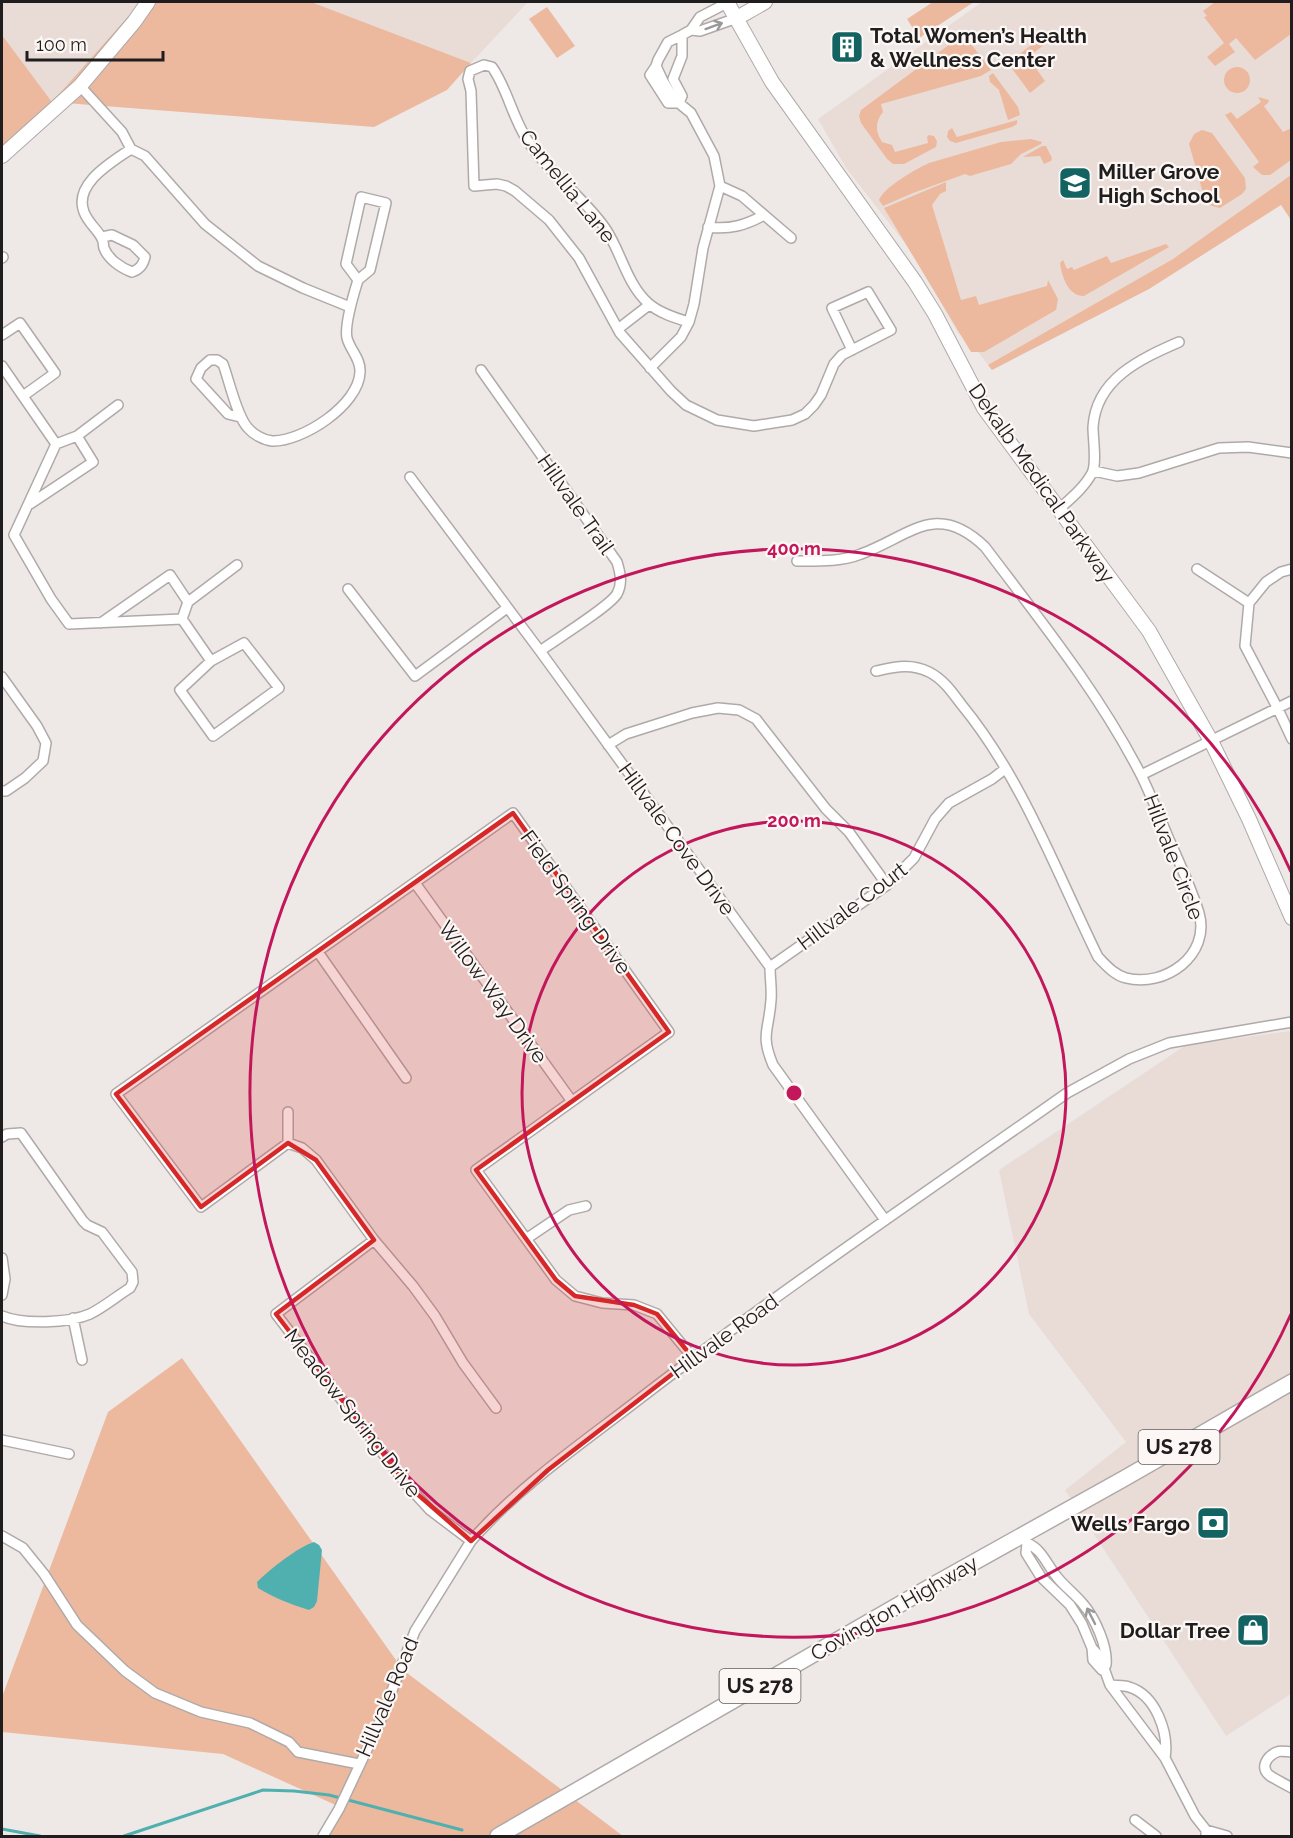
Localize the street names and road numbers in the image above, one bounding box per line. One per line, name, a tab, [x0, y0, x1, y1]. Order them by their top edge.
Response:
street label: Camellia Lane	[515, 124, 621, 248]
street label: Dekalb Medical Parkway	[964, 378, 1120, 588]
street label: Hillvale Trail	[532, 449, 620, 559]
street label: Hillvale Cove Drive	[613, 758, 741, 920]
street label: Hillvale Circle	[1139, 791, 1209, 923]
street label: Field Spring Drive	[515, 825, 637, 979]
street label: Hillvale Court	[792, 857, 912, 955]
street label: Willow Way Drive	[433, 916, 553, 1068]
street label: Hillvale Road	[665, 1288, 783, 1384]
street label: Meadow Spring Drive	[279, 1324, 427, 1502]
road number: US 278	[1138, 1430, 1220, 1464]
street label: Covington Highway	[806, 1550, 982, 1666]
street label: Hillvale Road	[351, 1634, 423, 1760]
road number: US 278	[720, 1669, 801, 1703]

